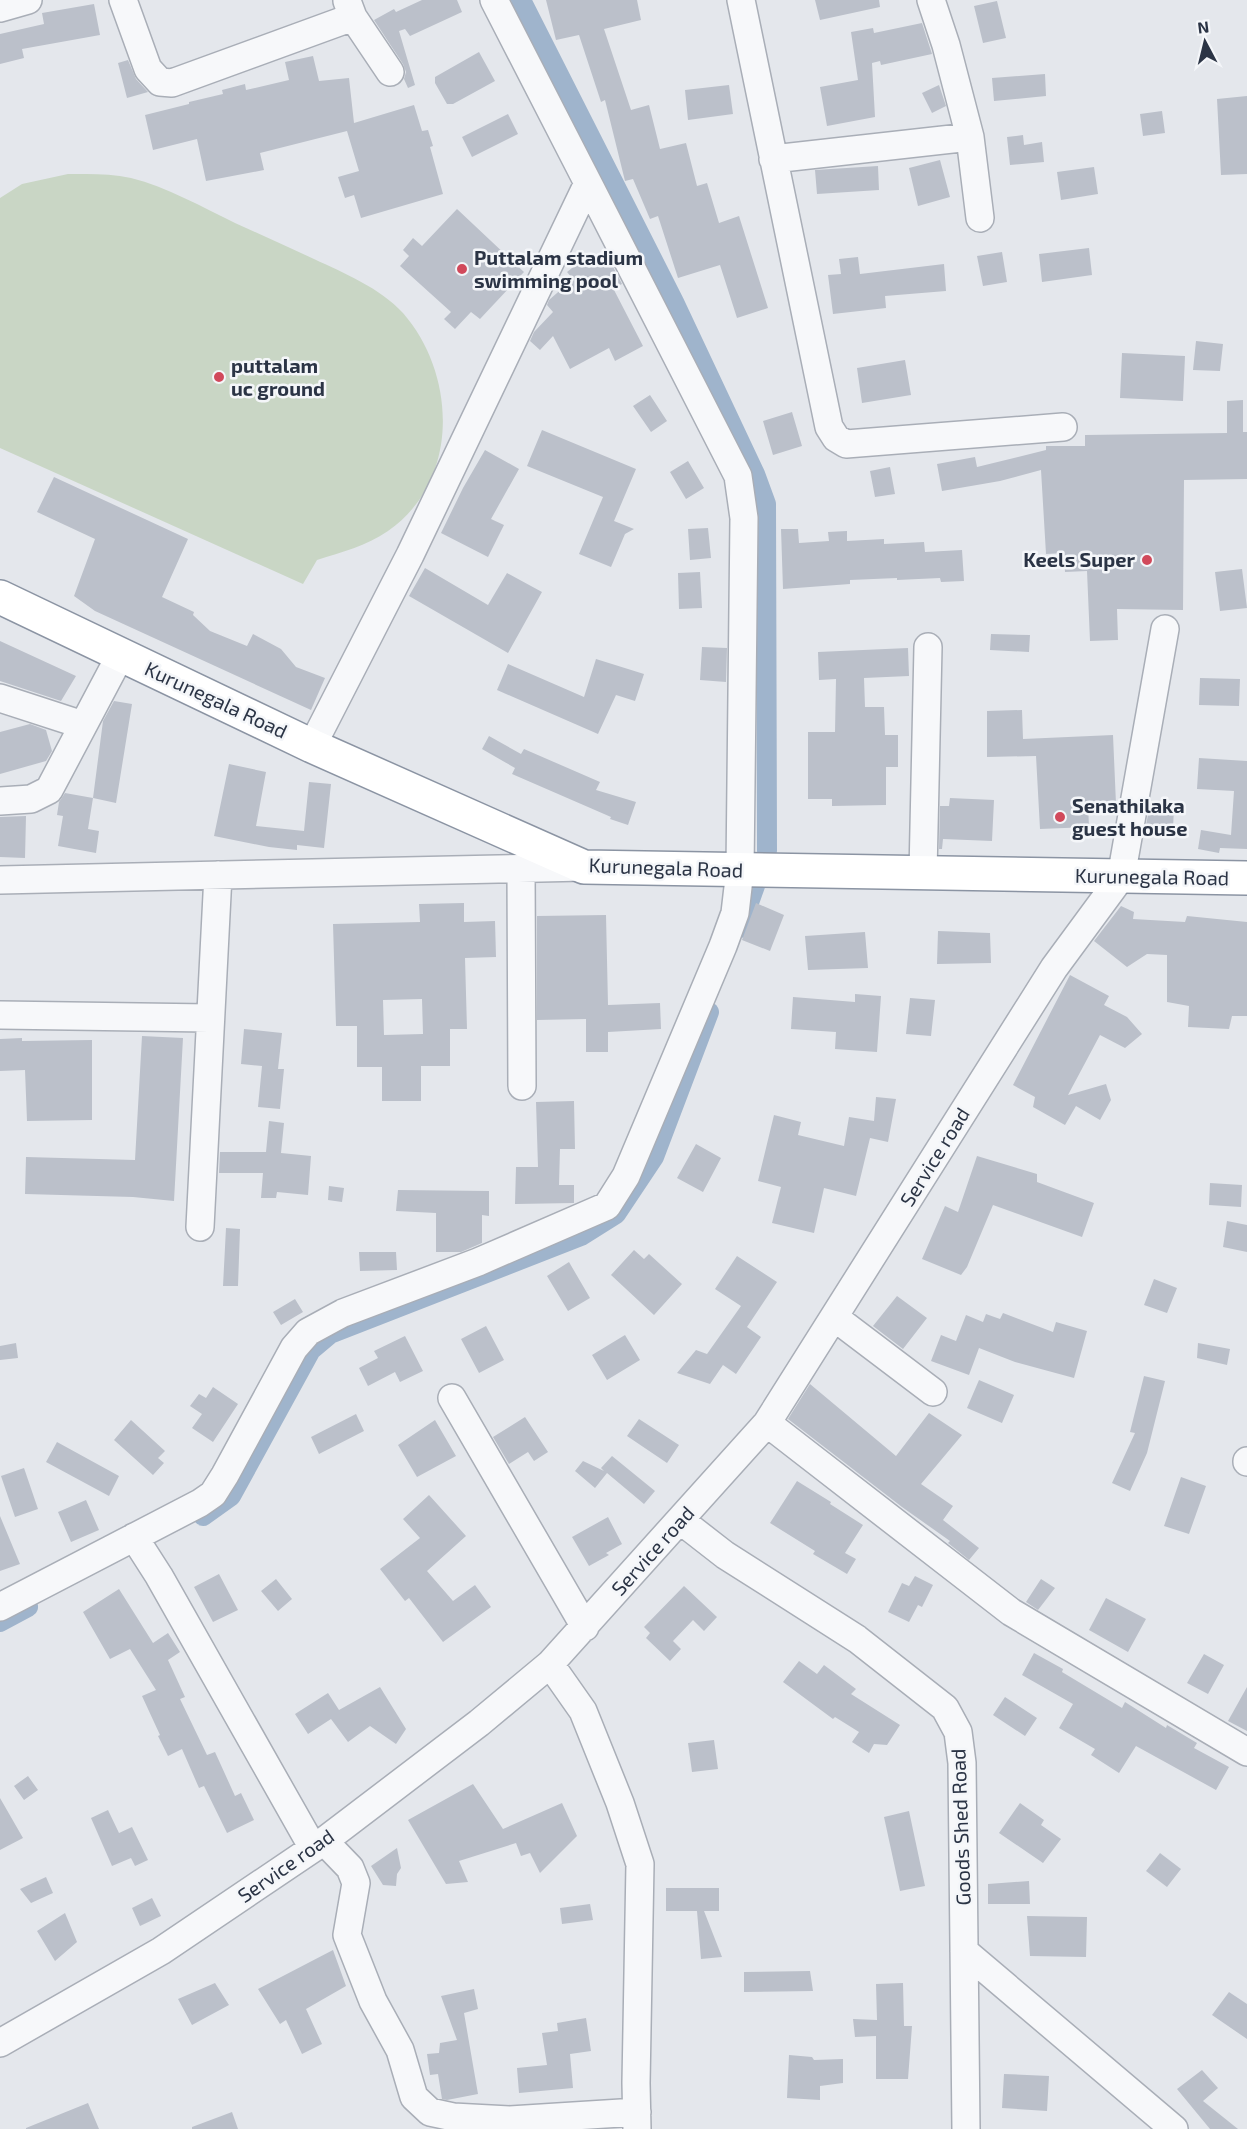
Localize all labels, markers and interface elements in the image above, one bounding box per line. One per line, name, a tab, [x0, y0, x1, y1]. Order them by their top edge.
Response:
north arrow	[1175, 12, 1235, 72]
text: N	[1196, 16, 1210, 37]
place label: Puttalam stadium swimming pool	[474, 245, 643, 292]
marker: Puttalam stadium swimming pool	[455, 262, 469, 276]
place label: puttalam uc ground	[231, 353, 325, 400]
marker: puttalam uc ground	[212, 370, 226, 384]
place label: Keels Super	[1023, 547, 1135, 571]
marker: Keels Super	[1140, 553, 1154, 567]
street label: Kurunegala Road	[141, 656, 291, 743]
place label: Senathilaka guest house	[1072, 793, 1187, 840]
marker: Senathilaka guest house	[1053, 810, 1067, 824]
street label: Kurunegala Road	[588, 852, 744, 882]
street label: Kurunegala Road	[1075, 863, 1229, 889]
street label: Service road	[894, 1103, 974, 1210]
street label: Service road	[606, 1501, 699, 1600]
street label: Goods Shed Road	[945, 1748, 975, 1906]
street label: Service road	[233, 1823, 338, 1907]

